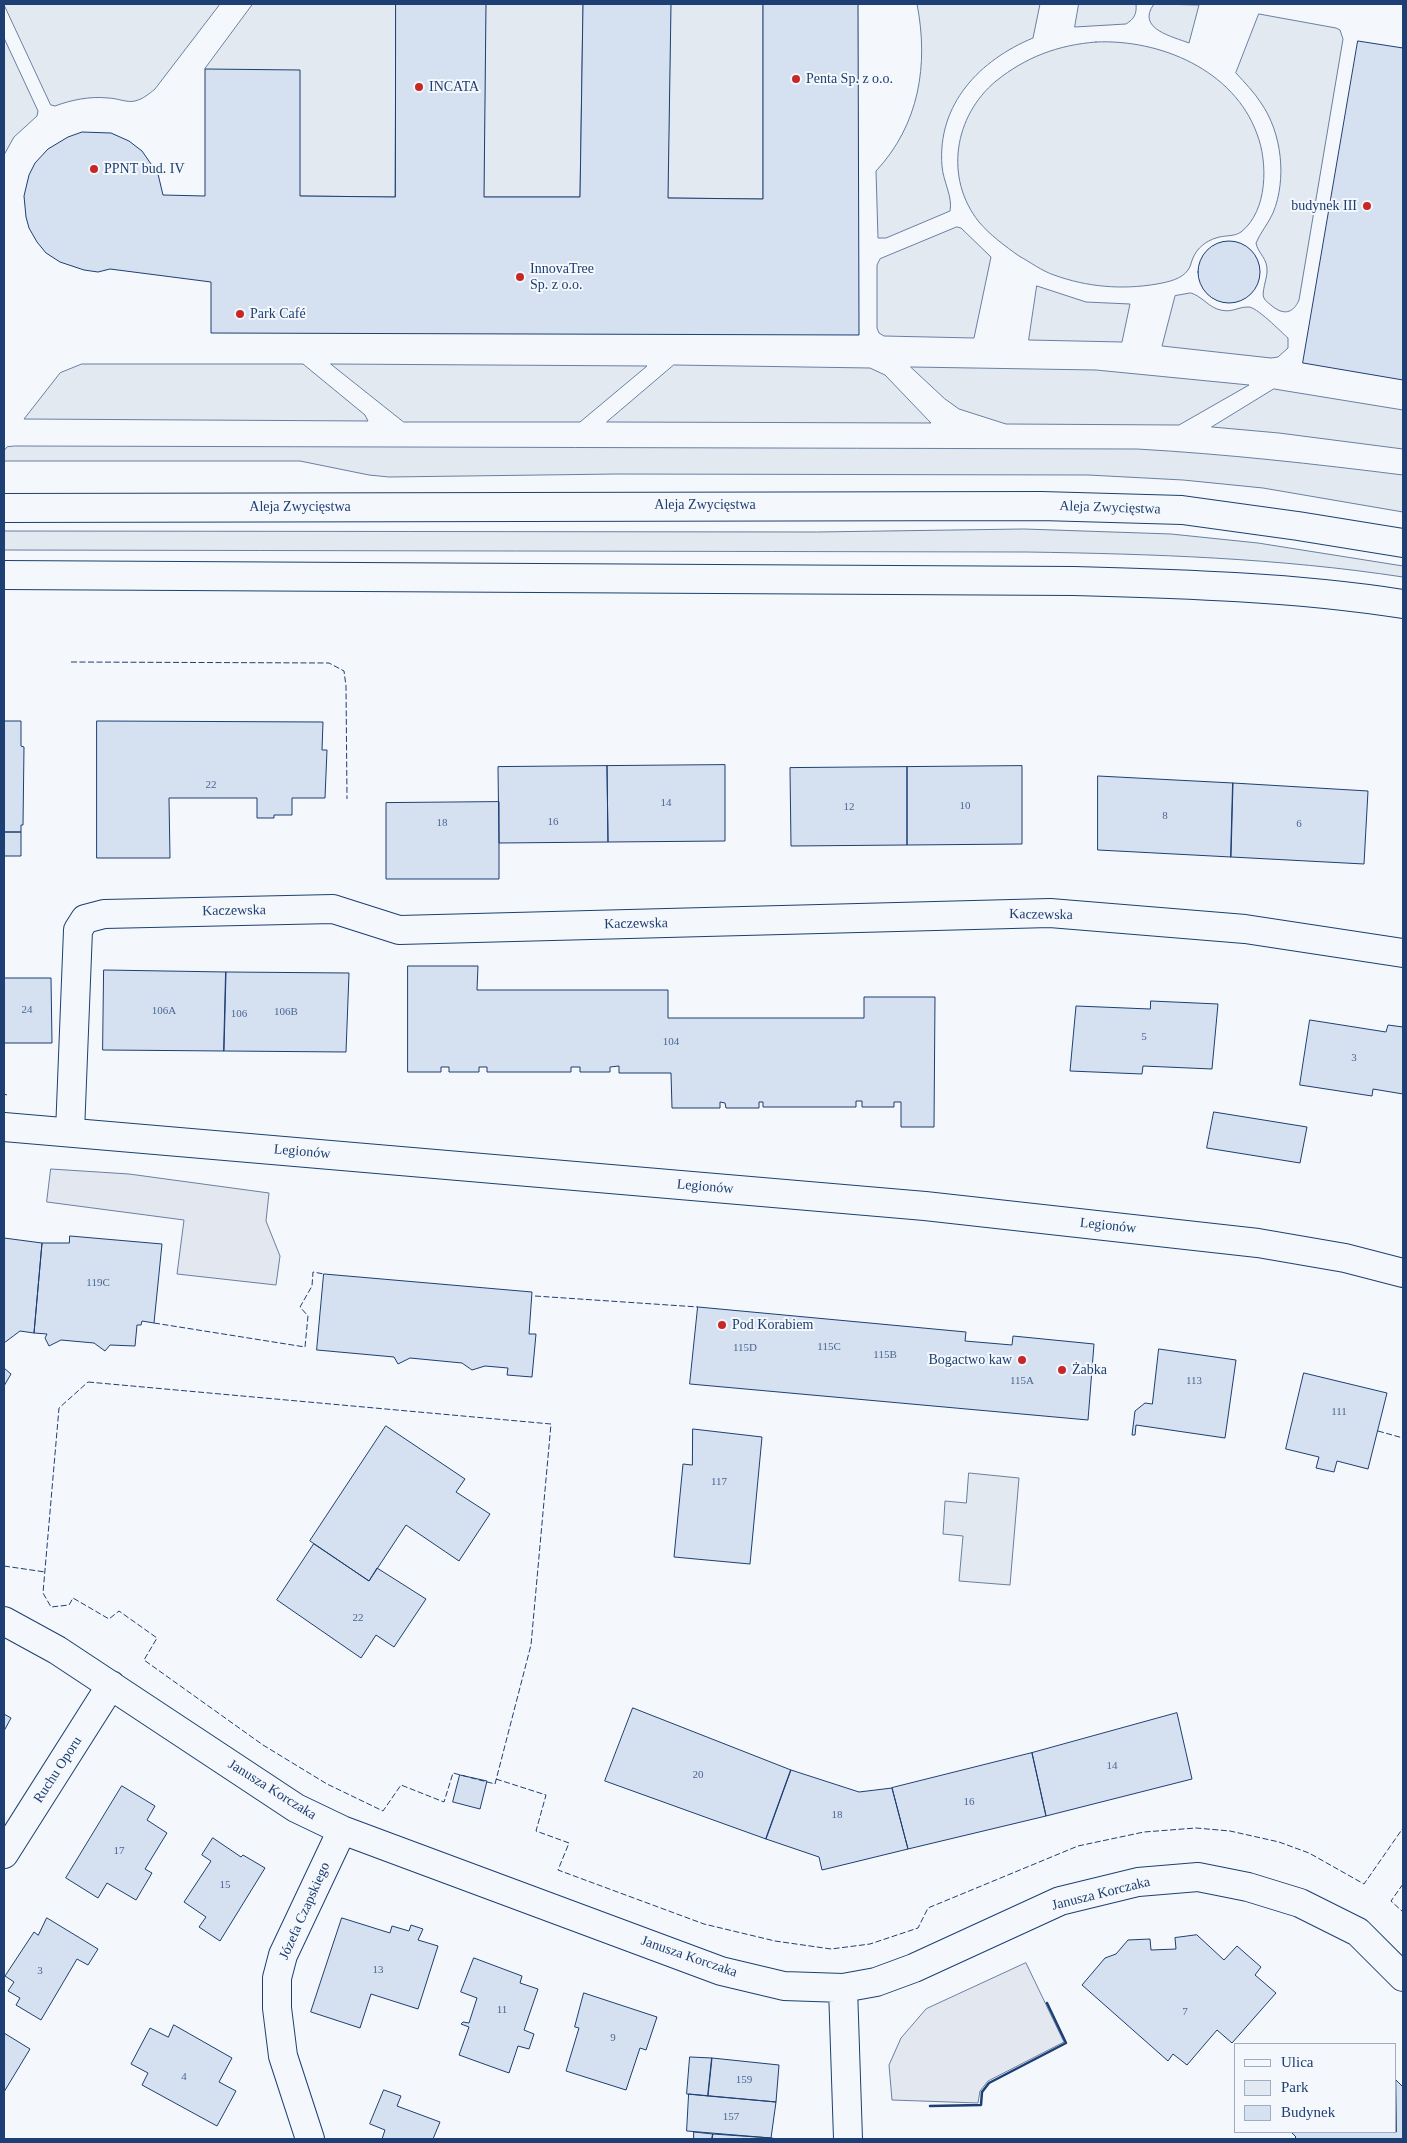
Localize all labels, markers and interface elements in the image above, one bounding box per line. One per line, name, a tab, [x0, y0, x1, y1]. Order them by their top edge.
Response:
place label: Penta Sp. z o.o.	[806, 71, 893, 87]
marker: Penta Sp. z o.o.	[790, 73, 802, 85]
place label: INCATA	[429, 79, 479, 95]
marker: INCATA	[413, 81, 425, 93]
place label: PPNT bud. IV	[104, 161, 185, 177]
marker: PPNT bud. IV	[88, 163, 100, 175]
place label: budynek III	[1291, 198, 1357, 214]
marker: budynek III	[1361, 200, 1373, 212]
place label: InnovaTree Sp. z o.o.	[530, 261, 594, 294]
marker: InnovaTree Sp. z o.o.	[514, 271, 526, 283]
place label: Park Café	[250, 306, 306, 322]
marker: Park Café	[234, 308, 246, 320]
street label: Aleja Zwycięstwa	[654, 497, 756, 513]
street label: Aleja Zwycięstwa	[1059, 498, 1161, 518]
street label: Aleja Zwycięstwa	[249, 499, 351, 515]
house number: 22	[206, 778, 217, 792]
house number: 14	[660, 796, 671, 810]
house number: 10	[960, 799, 970, 813]
house number: 12	[844, 800, 854, 814]
house number: 8	[1162, 809, 1168, 823]
house number: 16	[548, 815, 558, 829]
house number: 18	[437, 816, 448, 830]
house number: 6	[1296, 817, 1302, 831]
street label: Kaczewska	[202, 902, 266, 920]
street label: Kaczewska	[1009, 906, 1073, 924]
street label: Kaczewska	[604, 915, 668, 933]
house number: 24	[22, 1003, 32, 1017]
house number: 106A	[152, 1004, 176, 1018]
house number: 106B	[274, 1005, 298, 1019]
house number: 106	[231, 1007, 247, 1021]
house number: 5	[1141, 1030, 1147, 1044]
house number: 104	[663, 1035, 679, 1049]
house number: 3	[1351, 1051, 1357, 1065]
street label: Legionów	[273, 1141, 331, 1163]
street label: Legionów	[676, 1176, 734, 1198]
street label: Legionów	[1079, 1215, 1137, 1237]
house number: 119C	[86, 1276, 110, 1290]
place label: Pod Korabiem	[732, 1317, 813, 1333]
marker: Pod Korabiem	[716, 1319, 728, 1331]
house number: 115C	[817, 1340, 841, 1354]
house number: 115D	[733, 1341, 757, 1355]
house number: 115B	[873, 1348, 897, 1362]
place label: Bogactwo kaw	[928, 1352, 1012, 1368]
marker: Bogactwo kaw	[1016, 1354, 1028, 1366]
place label: Żabka	[1072, 1362, 1107, 1378]
marker: Żabka	[1056, 1364, 1068, 1376]
house number: 115A	[1010, 1374, 1034, 1388]
house number: 113	[1186, 1374, 1202, 1388]
house number: 111	[1331, 1405, 1347, 1419]
house number: 117	[711, 1475, 727, 1489]
house number: 22	[352, 1611, 363, 1625]
street label: Ruchu Oporu	[30, 1734, 86, 1806]
street label: Janusza Korczaka	[225, 1756, 319, 1824]
house number: 14	[1106, 1759, 1118, 1773]
house number: 20	[692, 1768, 704, 1782]
house number: 16	[964, 1795, 974, 1809]
house number: 18	[832, 1808, 842, 1822]
house number: 17	[114, 1844, 125, 1858]
street label: Józefa Czapskiego	[276, 1860, 334, 1962]
street label: Janusza Korczaka	[1050, 1874, 1152, 1914]
house number: 15	[220, 1878, 230, 1892]
street label: Janusza Korczaka	[639, 1933, 739, 1981]
house number: 13	[372, 1963, 383, 1977]
house number: 3	[37, 1964, 43, 1978]
house number: 11	[497, 2003, 507, 2017]
house number: 7	[1182, 2005, 1188, 2019]
house number: 9	[610, 2031, 616, 2045]
legend	[1234, 2043, 1397, 2133]
text: Ulica	[1281, 2054, 1313, 2070]
house number: 4	[181, 2070, 187, 2084]
house number: 159	[736, 2073, 752, 2087]
text: Park	[1281, 2079, 1309, 2095]
text: Budynek	[1281, 2104, 1335, 2120]
house number: 157	[723, 2110, 739, 2124]

